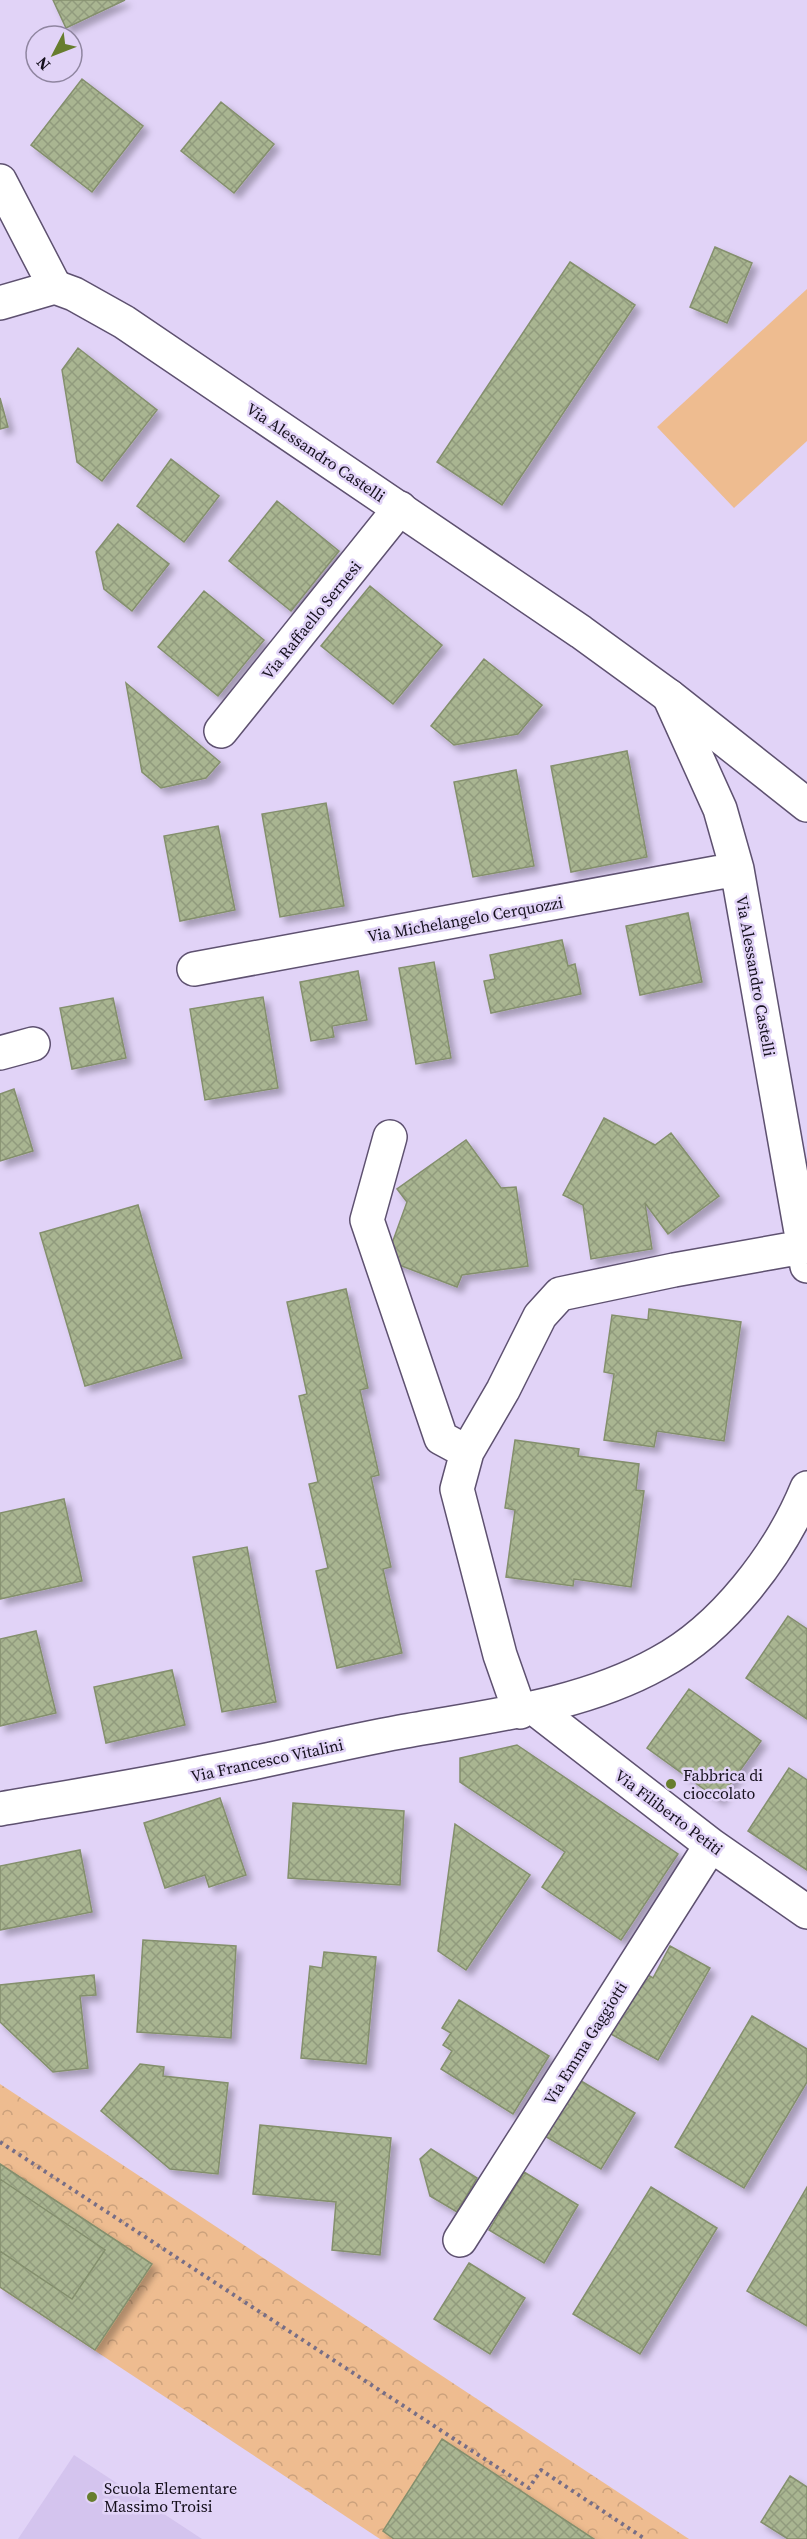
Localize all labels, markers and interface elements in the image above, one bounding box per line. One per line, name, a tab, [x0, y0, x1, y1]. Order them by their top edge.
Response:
north arrow	[24, 24, 84, 84]
text: N	[31, 52, 55, 76]
street label: Via Alessandro Castelli	[242, 397, 390, 507]
street label: Via Raffaello Sernesi	[256, 556, 366, 684]
street label: Via Michelangelo Cerquozzi	[365, 891, 565, 947]
street label: Via Alessandro Castelli	[731, 894, 781, 1058]
street label: Via Francesco Vitalini	[189, 1733, 346, 1787]
street label: Via Filiberto Petiti	[611, 1764, 728, 1860]
place label: Fabbrica di cioccolato	[683, 1764, 763, 1804]
marker: Fabbrica di cioccolato	[664, 1777, 678, 1791]
street label: Via Emma Gaggiotti	[538, 1977, 632, 2109]
place label: Scuola Elementare Massimo Troisi	[104, 2477, 237, 2517]
marker: Scuola Elementare Massimo Troisi	[85, 2490, 99, 2504]

